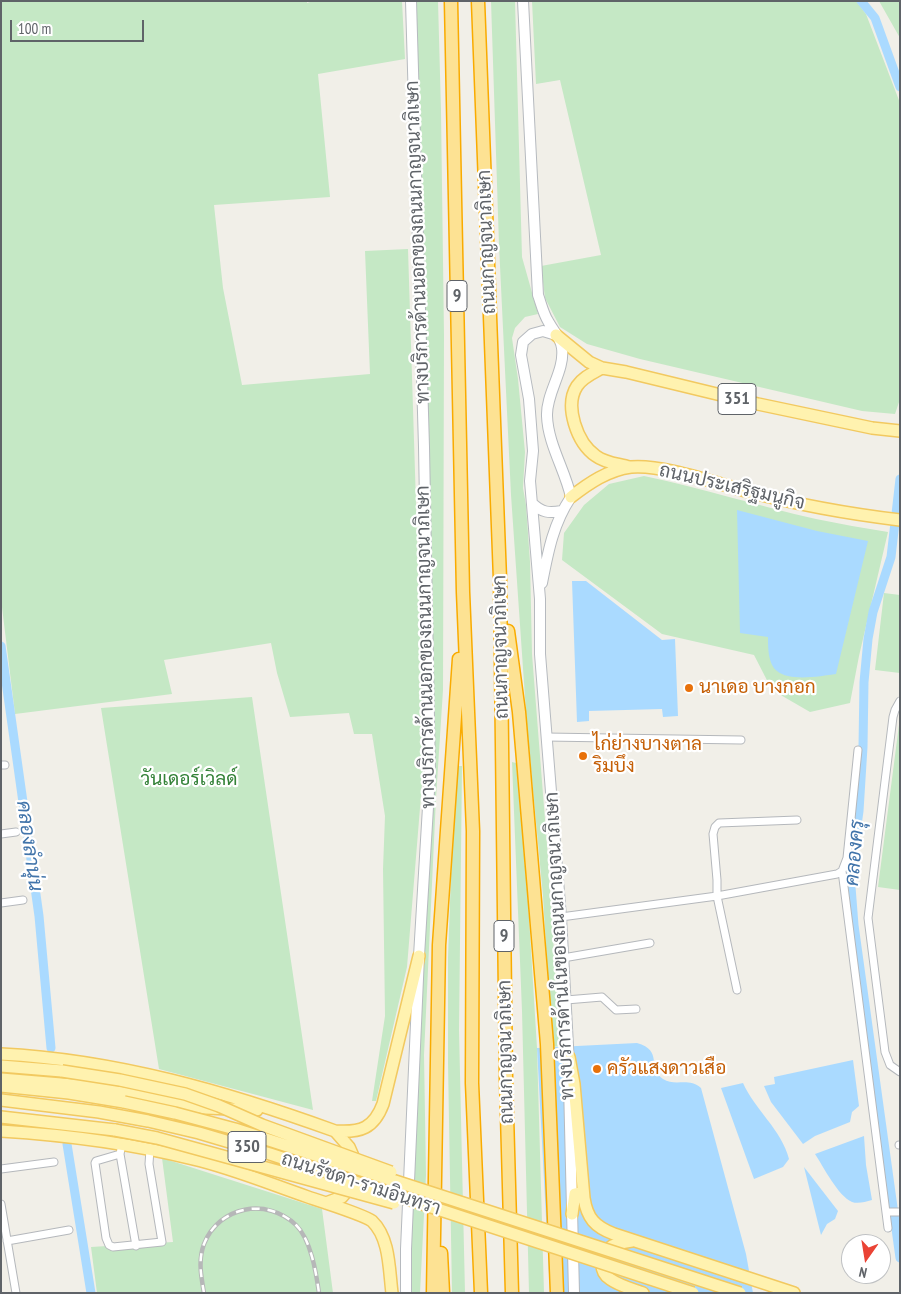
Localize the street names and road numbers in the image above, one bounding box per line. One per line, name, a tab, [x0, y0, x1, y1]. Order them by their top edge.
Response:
street label: ทางบริการด้านนอกของถนนกาญจนาภิเษก	[401, 80, 435, 404]
street label: ถนนกาญจนาภิเษก	[473, 169, 501, 315]
road number: 9	[447, 280, 467, 312]
road number: 351	[718, 384, 756, 414]
street label: ถนนประเสริฐมนูกิจ	[657, 459, 807, 515]
street label: ทางบริการด้านนอกของถนนกาญจนาภิเษก	[412, 485, 440, 809]
street label: ถนนกาญจนาภิเษก	[488, 575, 514, 719]
street label: ทางบริการด้านในของถนนกาญจนาภิเษก	[541, 791, 579, 1101]
road number: 9	[494, 920, 514, 951]
street label: ถนนกาญจนาภิเษก	[493, 980, 519, 1124]
road number: 350	[228, 1132, 266, 1162]
street label: ถนนรัชดา-รามอินทรา	[278, 1147, 444, 1221]

